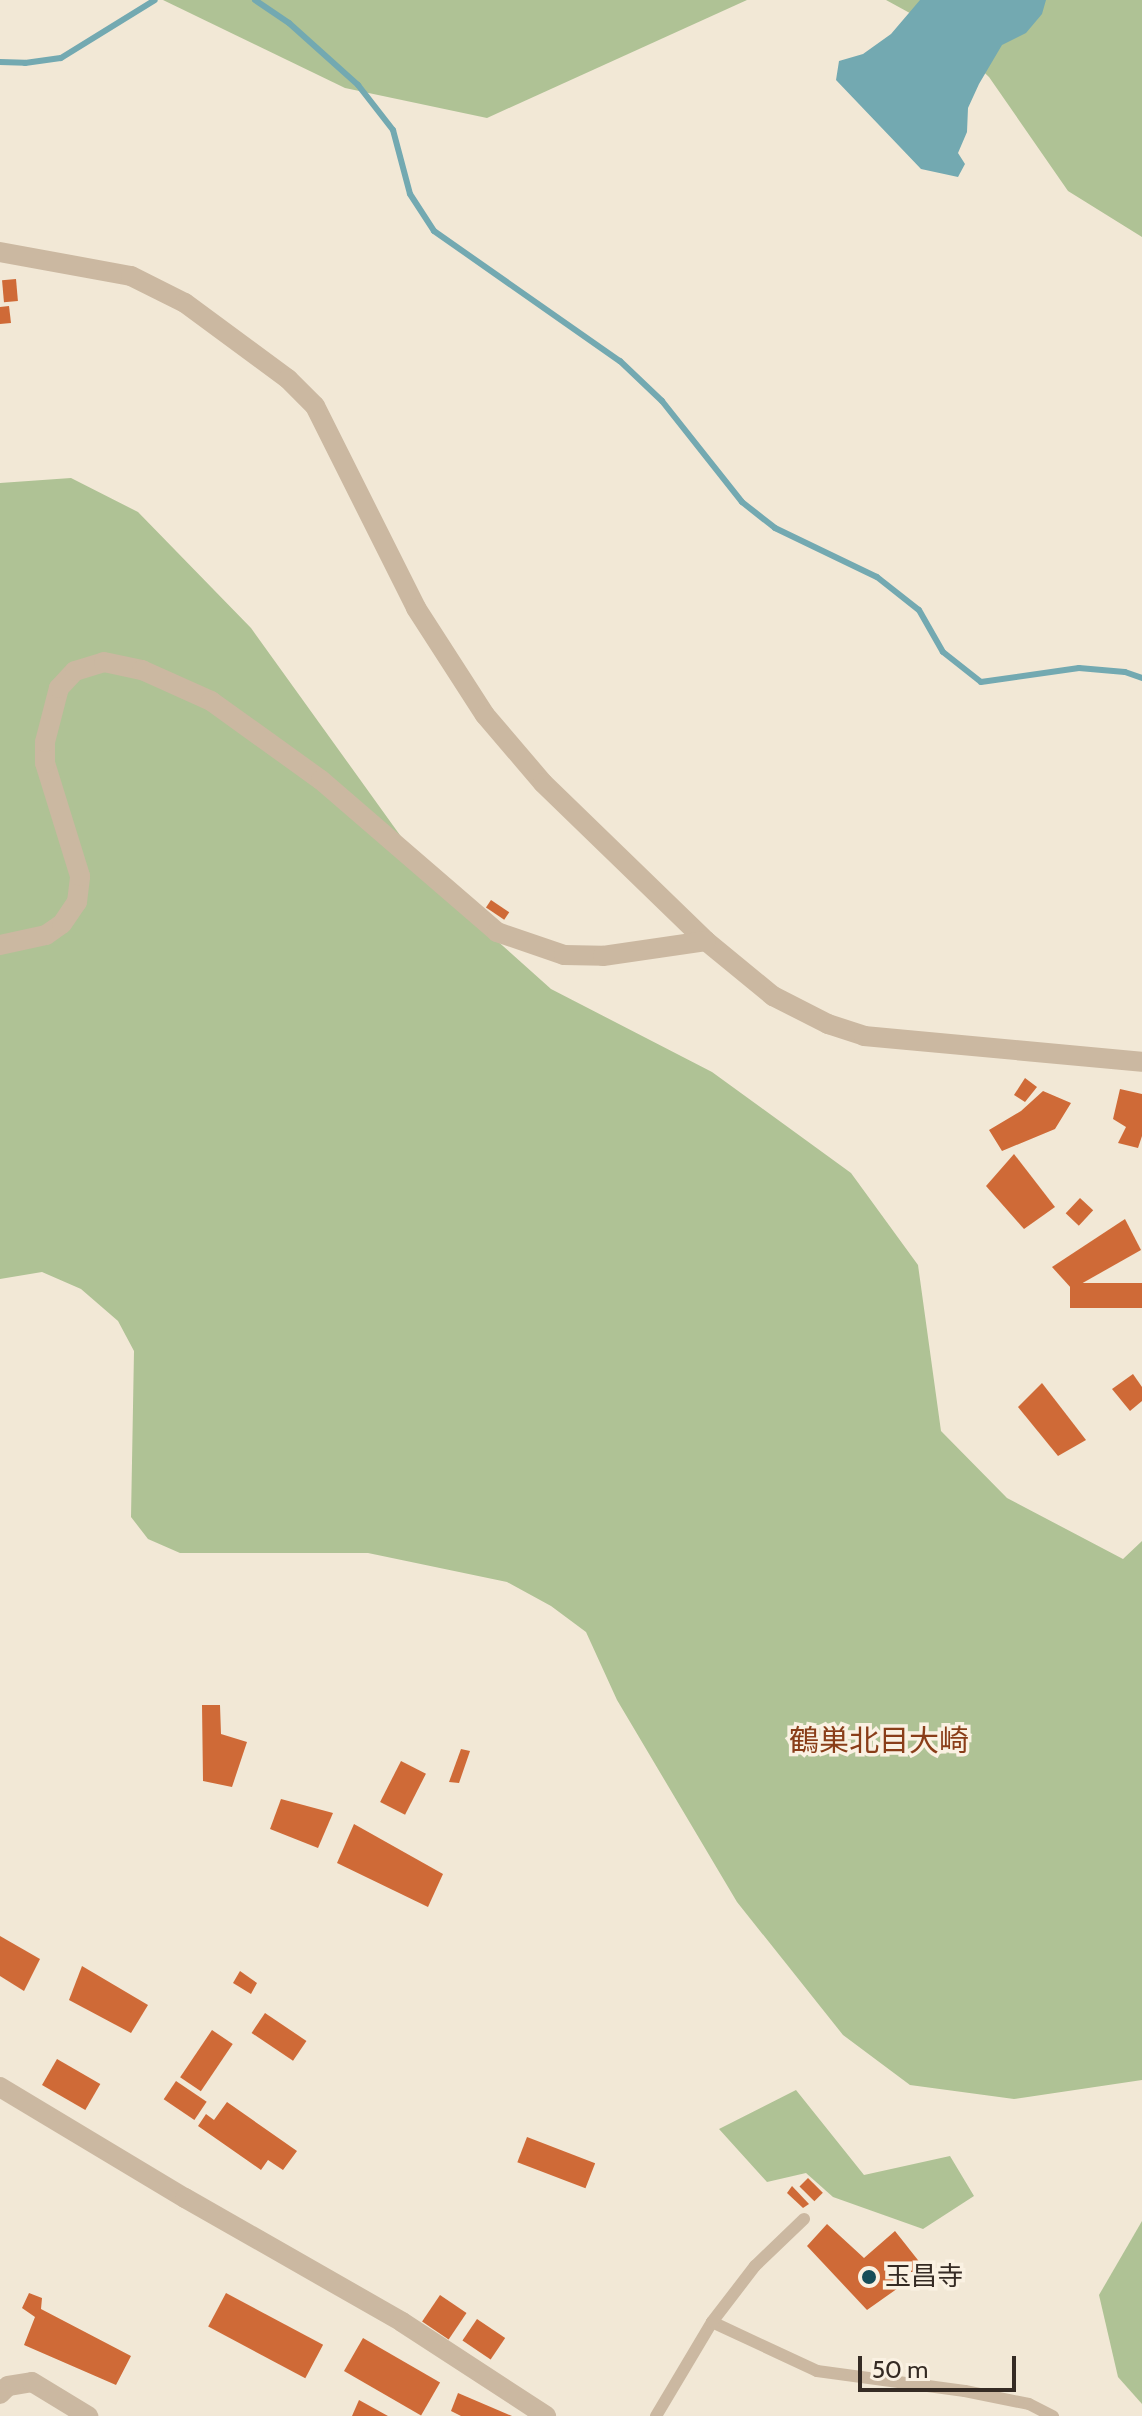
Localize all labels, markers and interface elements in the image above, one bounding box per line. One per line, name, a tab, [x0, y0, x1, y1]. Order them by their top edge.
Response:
district label: 鶴巣北目大崎	[789, 1723, 969, 1759]
place label: 玉昌寺	[885, 2261, 963, 2293]
marker: 玉昌寺	[860, 2268, 878, 2286]
scale bar	[862, 2340, 1020, 2390]
text: 50 m	[872, 2355, 928, 2384]

